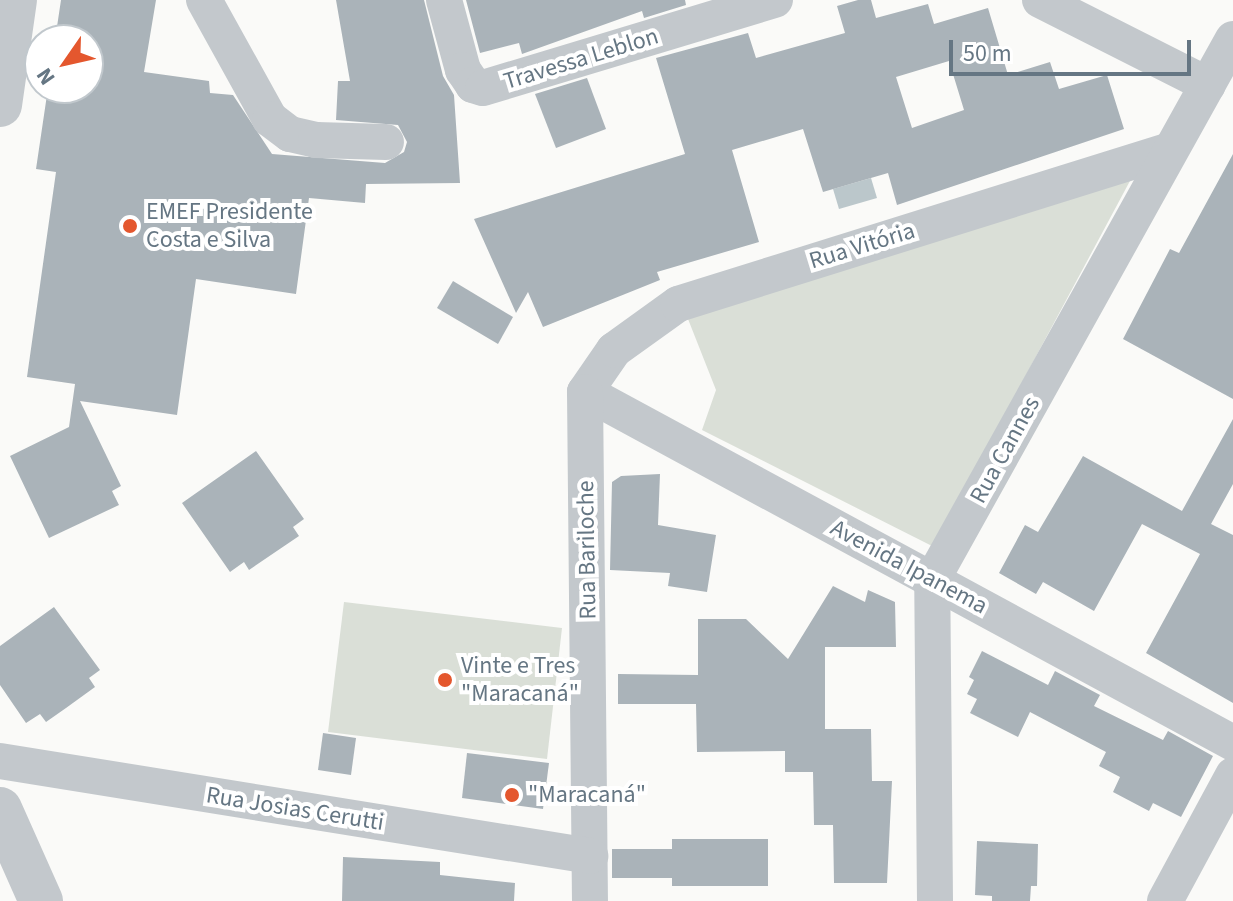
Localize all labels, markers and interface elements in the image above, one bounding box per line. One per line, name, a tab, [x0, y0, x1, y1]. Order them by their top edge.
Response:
street label: Travessa Leblon	[500, 22, 662, 96]
north arrow	[24, 24, 104, 104]
scale bar	[953, 24, 1195, 74]
text: 50 m	[963, 36, 1012, 71]
text: N	[28, 61, 63, 91]
place label: EMEF Presidente Costa e Silva	[146, 198, 313, 254]
street label: Rua Vitória	[806, 216, 918, 276]
marker: EMEF Presidente Costa e Silva	[121, 217, 139, 235]
street label: Rua Cannes	[964, 392, 1046, 508]
street label: Rua Bariloche	[571, 480, 603, 620]
street label: Avenida Ipanema	[826, 514, 992, 620]
place label: Vinte e Tres "Maracaná"	[461, 652, 579, 708]
marker: Vinte e Tres "Maracaná"	[436, 671, 454, 689]
street label: Rua Josias Cerutti	[204, 781, 386, 837]
place label: "Maracaná"	[528, 781, 646, 809]
marker: "Maracaná"	[503, 786, 521, 804]

